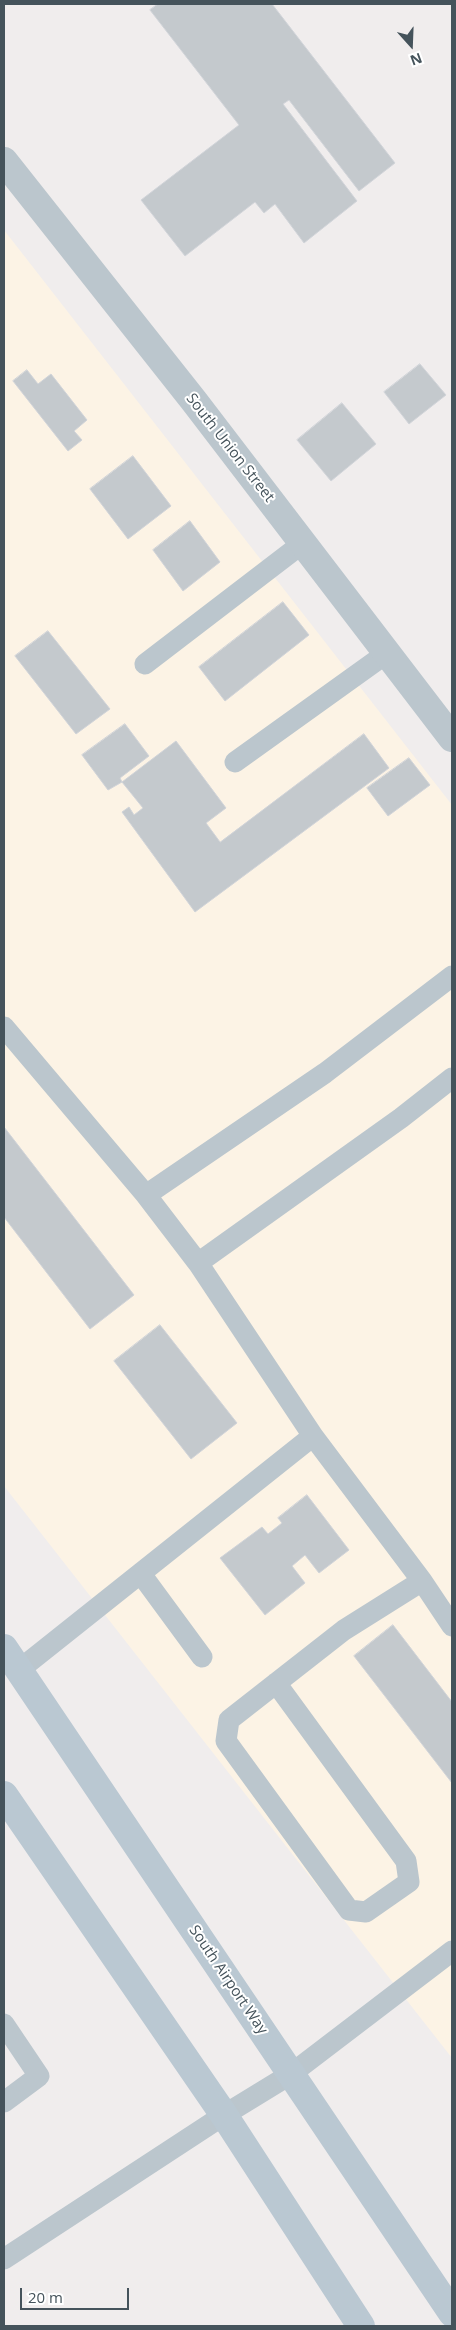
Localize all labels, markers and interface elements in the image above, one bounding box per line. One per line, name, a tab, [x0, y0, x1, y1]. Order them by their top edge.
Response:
north arrow	[386, 20, 436, 70]
text: N	[408, 49, 425, 70]
street label: South Union Street	[182, 390, 278, 506]
street label: South Airport Way	[185, 1922, 271, 2038]
scale bar	[22, 2278, 131, 2310]
text: 20 m	[28, 2287, 63, 2307]

